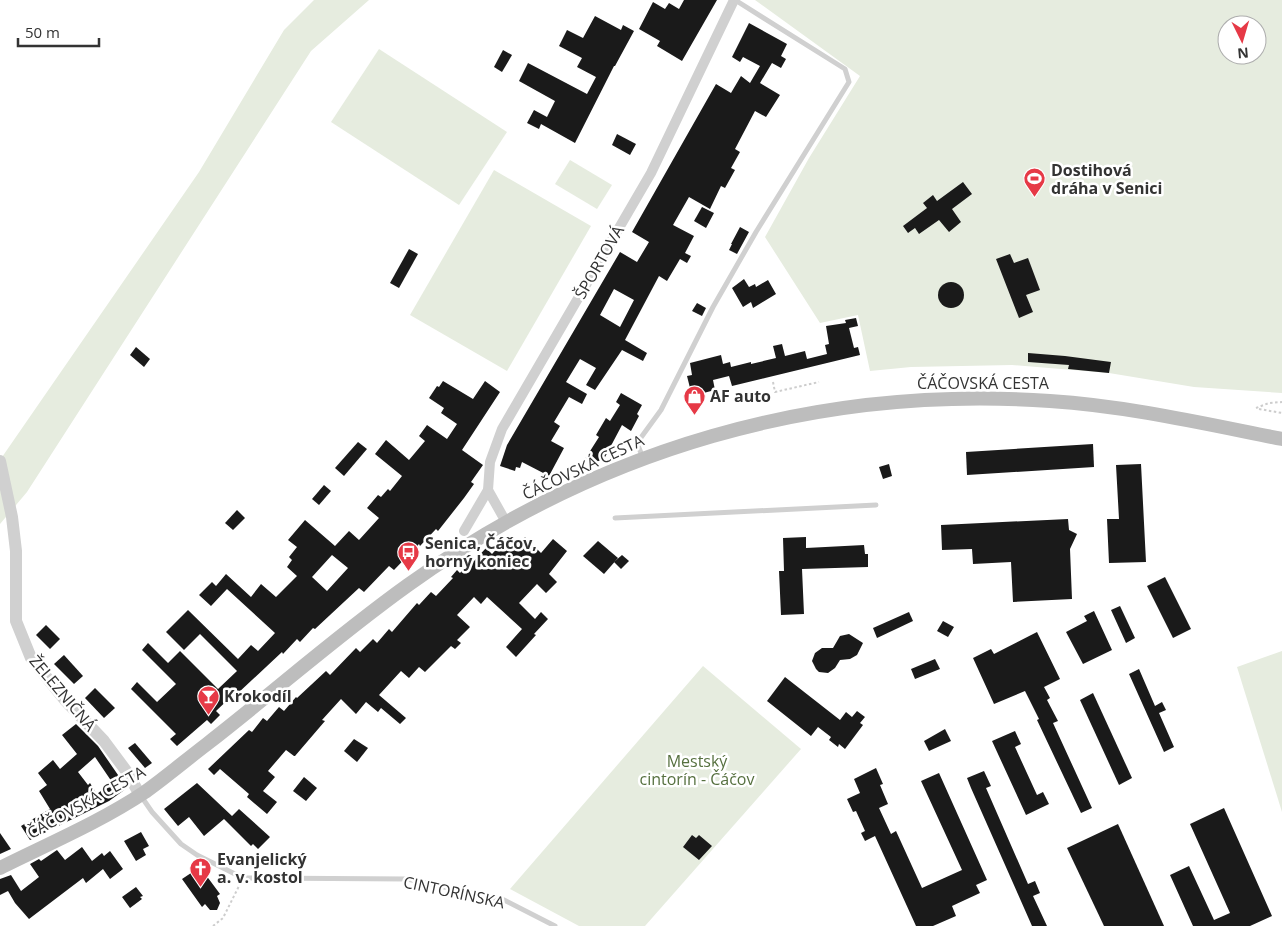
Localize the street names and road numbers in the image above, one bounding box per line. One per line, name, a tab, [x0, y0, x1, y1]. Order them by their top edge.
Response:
street label: ŠPORTOVÁ	[569, 220, 629, 303]
street label: ČÁČOVSKÁ CESTA	[917, 372, 1050, 394]
street label: ČÁČOVSKÁ CESTA	[519, 429, 648, 505]
street label: ŽELEZNIČNÁ	[25, 650, 102, 736]
street label: ČÁČOVSKÁ CESTA	[23, 760, 150, 844]
street label: CINTORÍNSKA	[401, 871, 507, 914]

